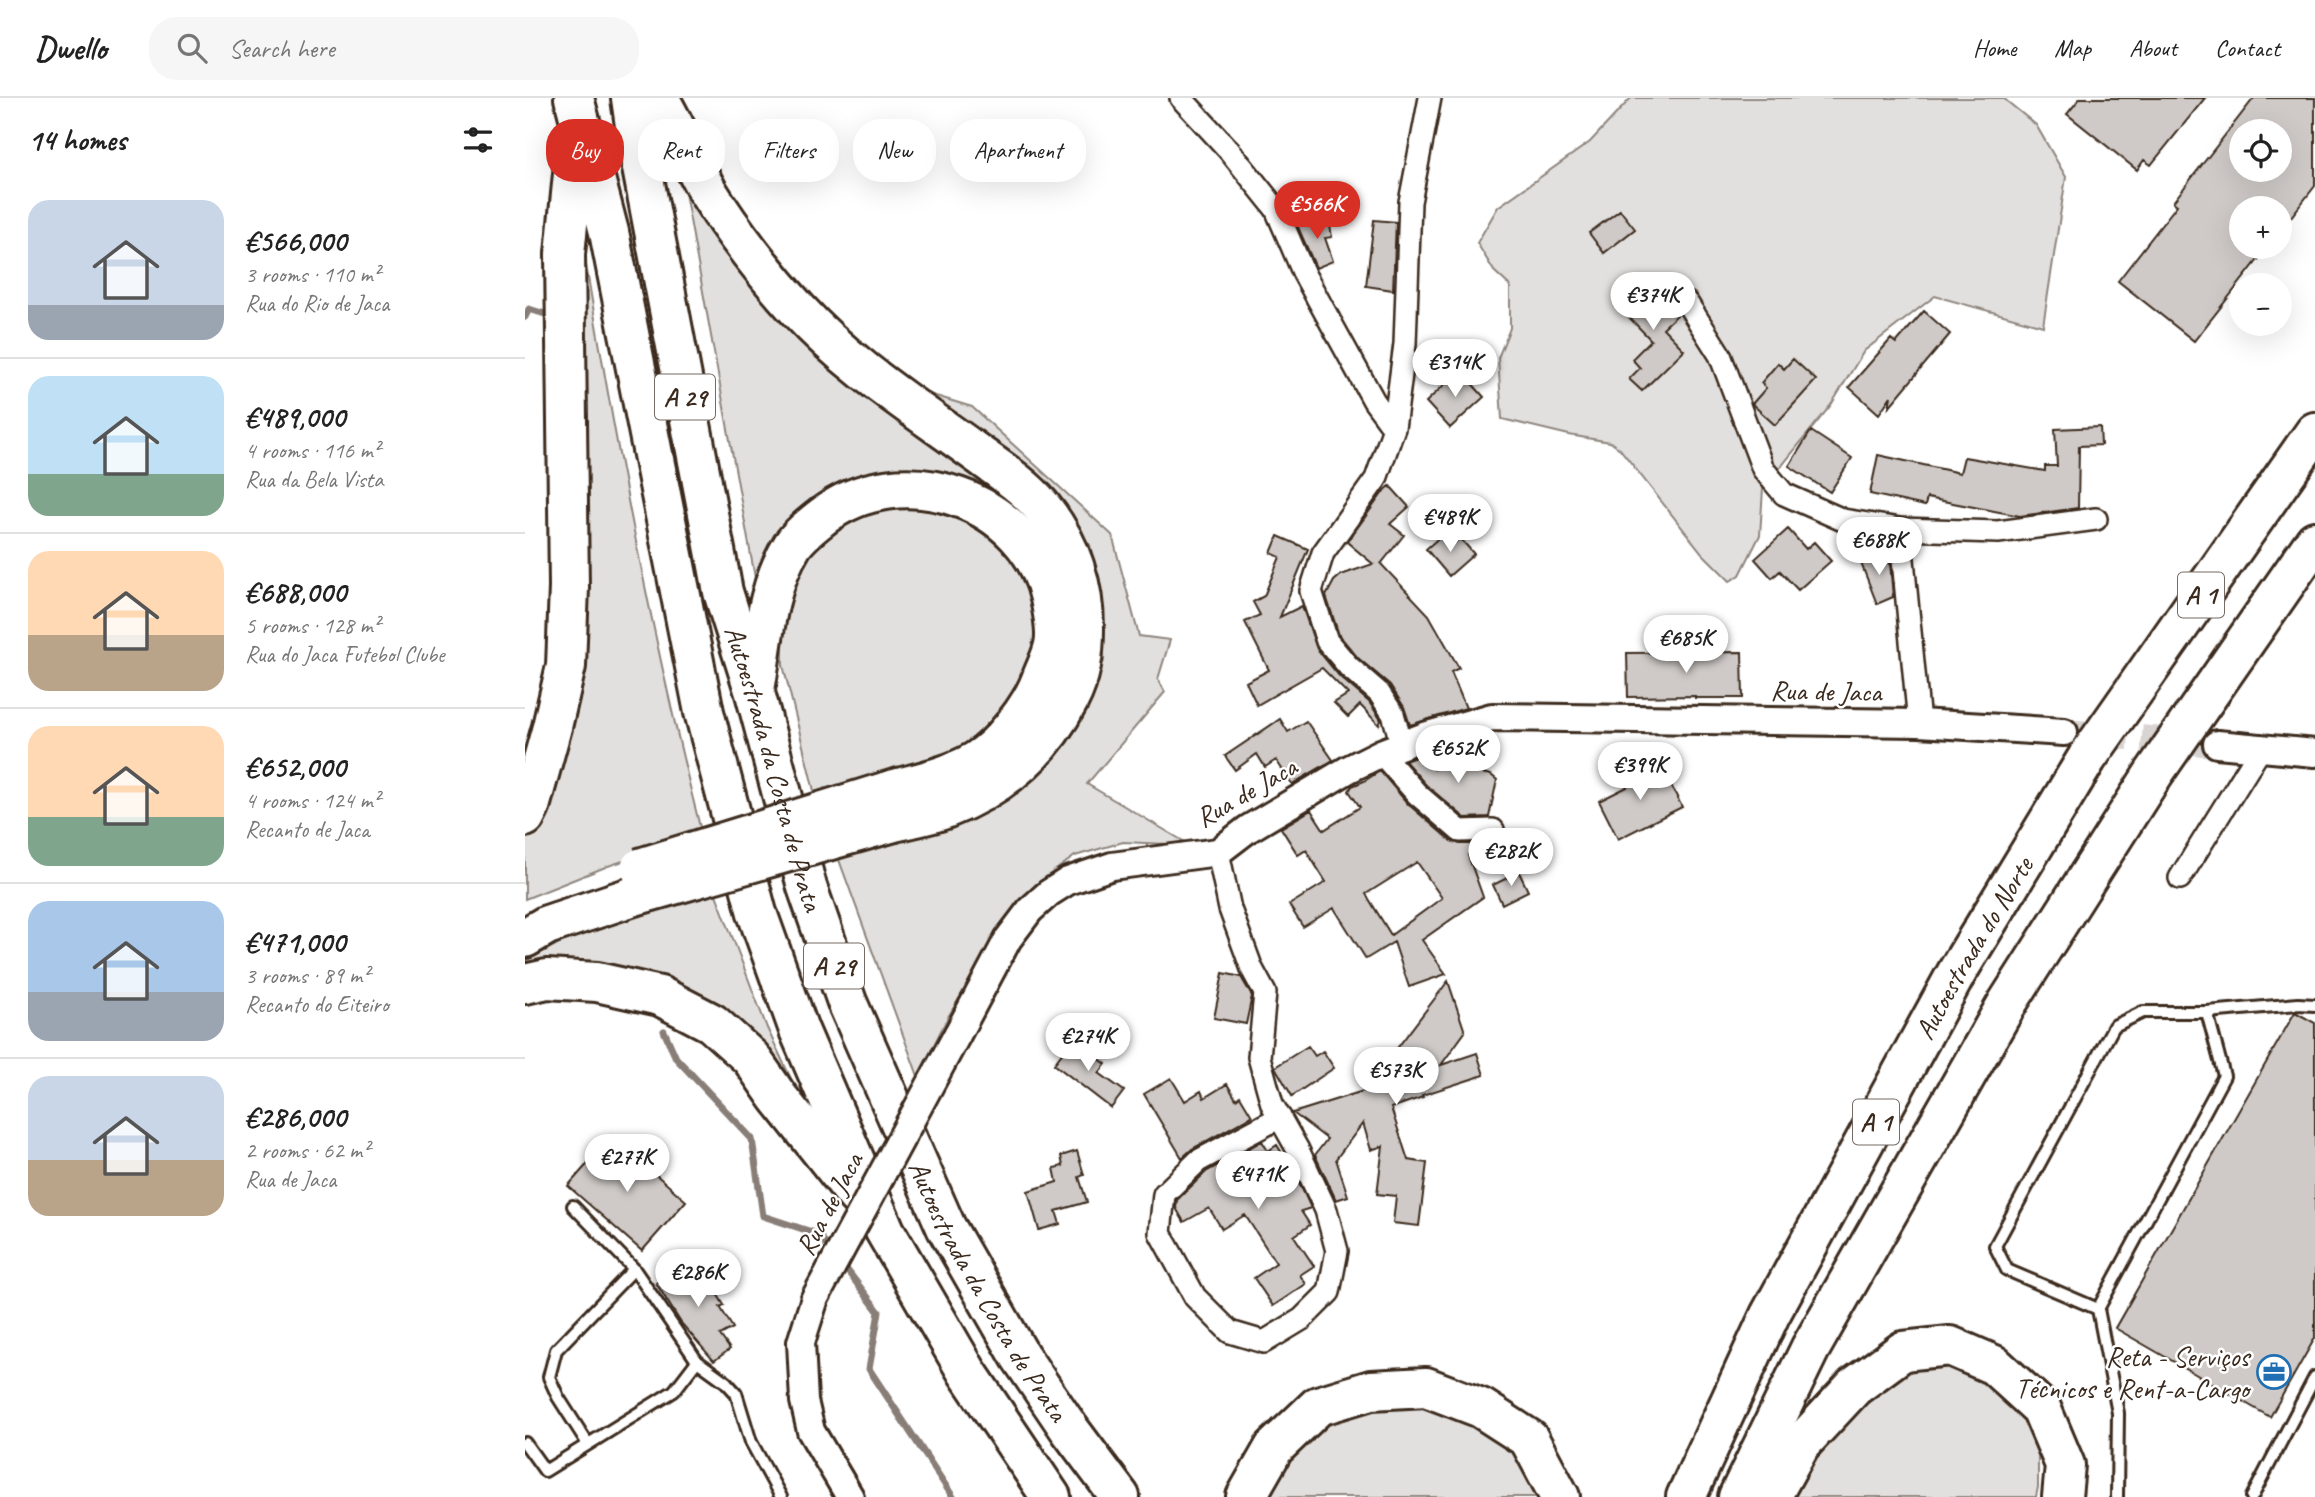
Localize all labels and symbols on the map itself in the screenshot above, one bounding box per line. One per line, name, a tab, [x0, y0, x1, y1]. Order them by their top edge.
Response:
pin: €566K	[1268, 181, 1366, 241]
pin: €374K	[1604, 272, 1702, 332]
pin: €314K	[1406, 340, 1504, 399]
road number: A 29	[655, 374, 715, 420]
pin: €489K	[1401, 494, 1499, 554]
pin: €688K	[1830, 518, 1928, 577]
road number: A 1	[2178, 573, 2224, 618]
pin: €685K	[1637, 616, 1735, 675]
street label: Autoestrada da Costa de Prata	[717, 621, 832, 917]
street label: Rua de Jaca	[1770, 673, 1884, 709]
pin: €652K	[1409, 726, 1507, 785]
pin: €399K	[1591, 742, 1689, 802]
street label: Rua de Jaca	[1189, 748, 1304, 835]
pin: €282K	[1462, 828, 1560, 888]
street label: Autoestrada do Norte	[1906, 849, 2041, 1045]
road number: A 29	[804, 944, 864, 988]
pin: €274K	[1039, 1014, 1137, 1073]
pin: €573K	[1347, 1048, 1445, 1107]
road number: A 1	[1853, 1099, 1899, 1144]
pin: €277K	[578, 1134, 676, 1194]
street label: Rua de Jaca	[787, 1145, 871, 1261]
pin: €471K	[1209, 1152, 1307, 1211]
street label: Autoestrada da Costa de Prata	[901, 1155, 1077, 1429]
pin: €286K	[649, 1250, 747, 1309]
place label: Reta - Serviços Técnicos e Rent-a-Cargo	[2015, 1339, 2252, 1406]
office icon: Reta - Serviços Técnicos e Rent-a-Cargo	[2255, 1353, 2293, 1391]

